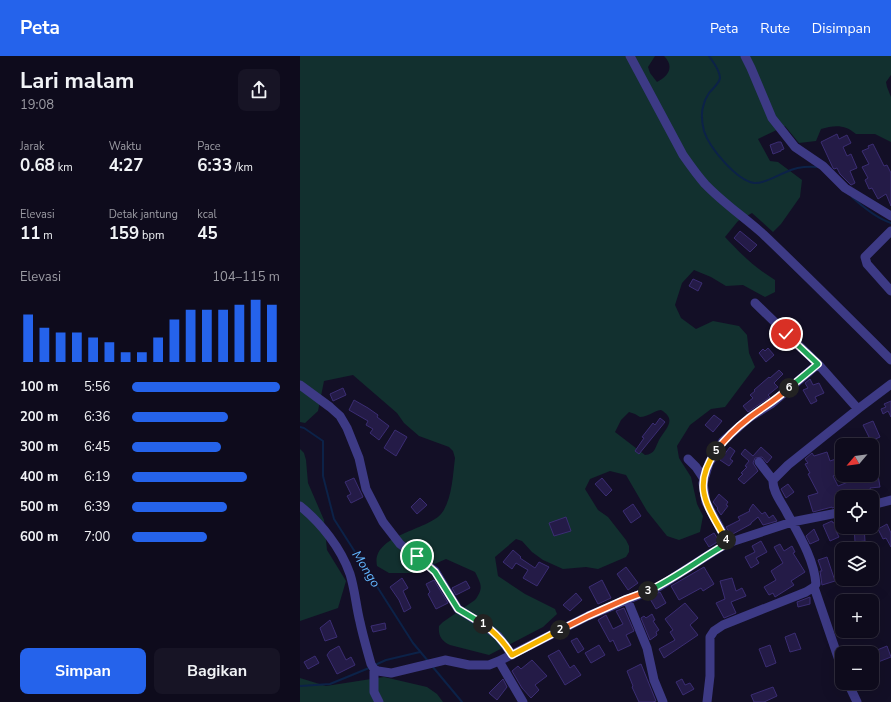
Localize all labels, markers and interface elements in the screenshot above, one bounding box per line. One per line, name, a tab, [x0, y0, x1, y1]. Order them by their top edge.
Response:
text: Peta	[20, 15, 60, 41]
text: Peta	[710, 19, 738, 38]
text: Rute	[760, 19, 790, 38]
text: Disimpan	[812, 19, 871, 38]
text: Lari malam	[20, 66, 134, 96]
button: share	[238, 69, 280, 111]
text: 19:08	[20, 96, 54, 114]
text: Jarak	[20, 139, 45, 154]
text: Waktu	[109, 139, 141, 154]
text: Pace	[197, 139, 221, 154]
text: 0.68	[20, 154, 55, 177]
text: 4:27	[109, 154, 143, 177]
text: 6:33	[197, 154, 232, 177]
text: km	[55, 160, 73, 175]
text: /km	[232, 160, 253, 175]
text: Elevasi	[20, 207, 55, 222]
text: Detak jantung	[109, 207, 178, 222]
text: kcal	[197, 207, 217, 222]
text: 11	[20, 222, 40, 245]
text: 159	[109, 222, 139, 245]
text: 45	[197, 222, 218, 245]
text: m	[40, 228, 53, 243]
text: bpm	[139, 228, 164, 243]
text: Elevasi	[20, 268, 61, 286]
text: 104–115 m	[212, 268, 280, 286]
pin	[769, 317, 803, 351]
icon: check	[775, 323, 797, 345]
text: 100 m	[20, 378, 58, 396]
text: 5:56	[84, 378, 110, 396]
pin: 6	[779, 378, 799, 398]
text: 6	[786, 380, 792, 395]
text: 200 m	[20, 408, 58, 426]
text: 6:36	[84, 408, 110, 426]
text: 300 m	[20, 438, 58, 456]
text: 6:45	[84, 438, 110, 456]
north arrow	[835, 438, 879, 482]
map controls	[835, 438, 879, 690]
pin: 5	[706, 441, 726, 461]
text: 5	[713, 443, 719, 458]
text: 400 m	[20, 468, 58, 486]
text: 6:19	[84, 468, 110, 486]
button: locate	[835, 490, 879, 534]
text: 500 m	[20, 498, 58, 516]
text: 6:39	[84, 498, 110, 516]
text: 600 m	[20, 528, 58, 546]
text: 7:00	[84, 528, 110, 546]
pin: 4	[716, 530, 736, 550]
text: 4	[723, 532, 729, 547]
pin	[400, 539, 434, 573]
button: layers	[835, 542, 879, 586]
icon: arrive	[406, 545, 428, 567]
water label: Mongo	[348, 547, 384, 591]
pin: 3	[638, 581, 658, 601]
text: 3	[645, 583, 651, 598]
button: +	[835, 594, 879, 638]
pin: 1	[473, 614, 493, 634]
text: 1	[480, 616, 486, 631]
pin: 2	[550, 620, 570, 640]
text: 2	[557, 622, 563, 637]
button: −	[835, 646, 879, 690]
button: Simpan	[20, 648, 146, 694]
button: Bagikan	[154, 648, 280, 694]

